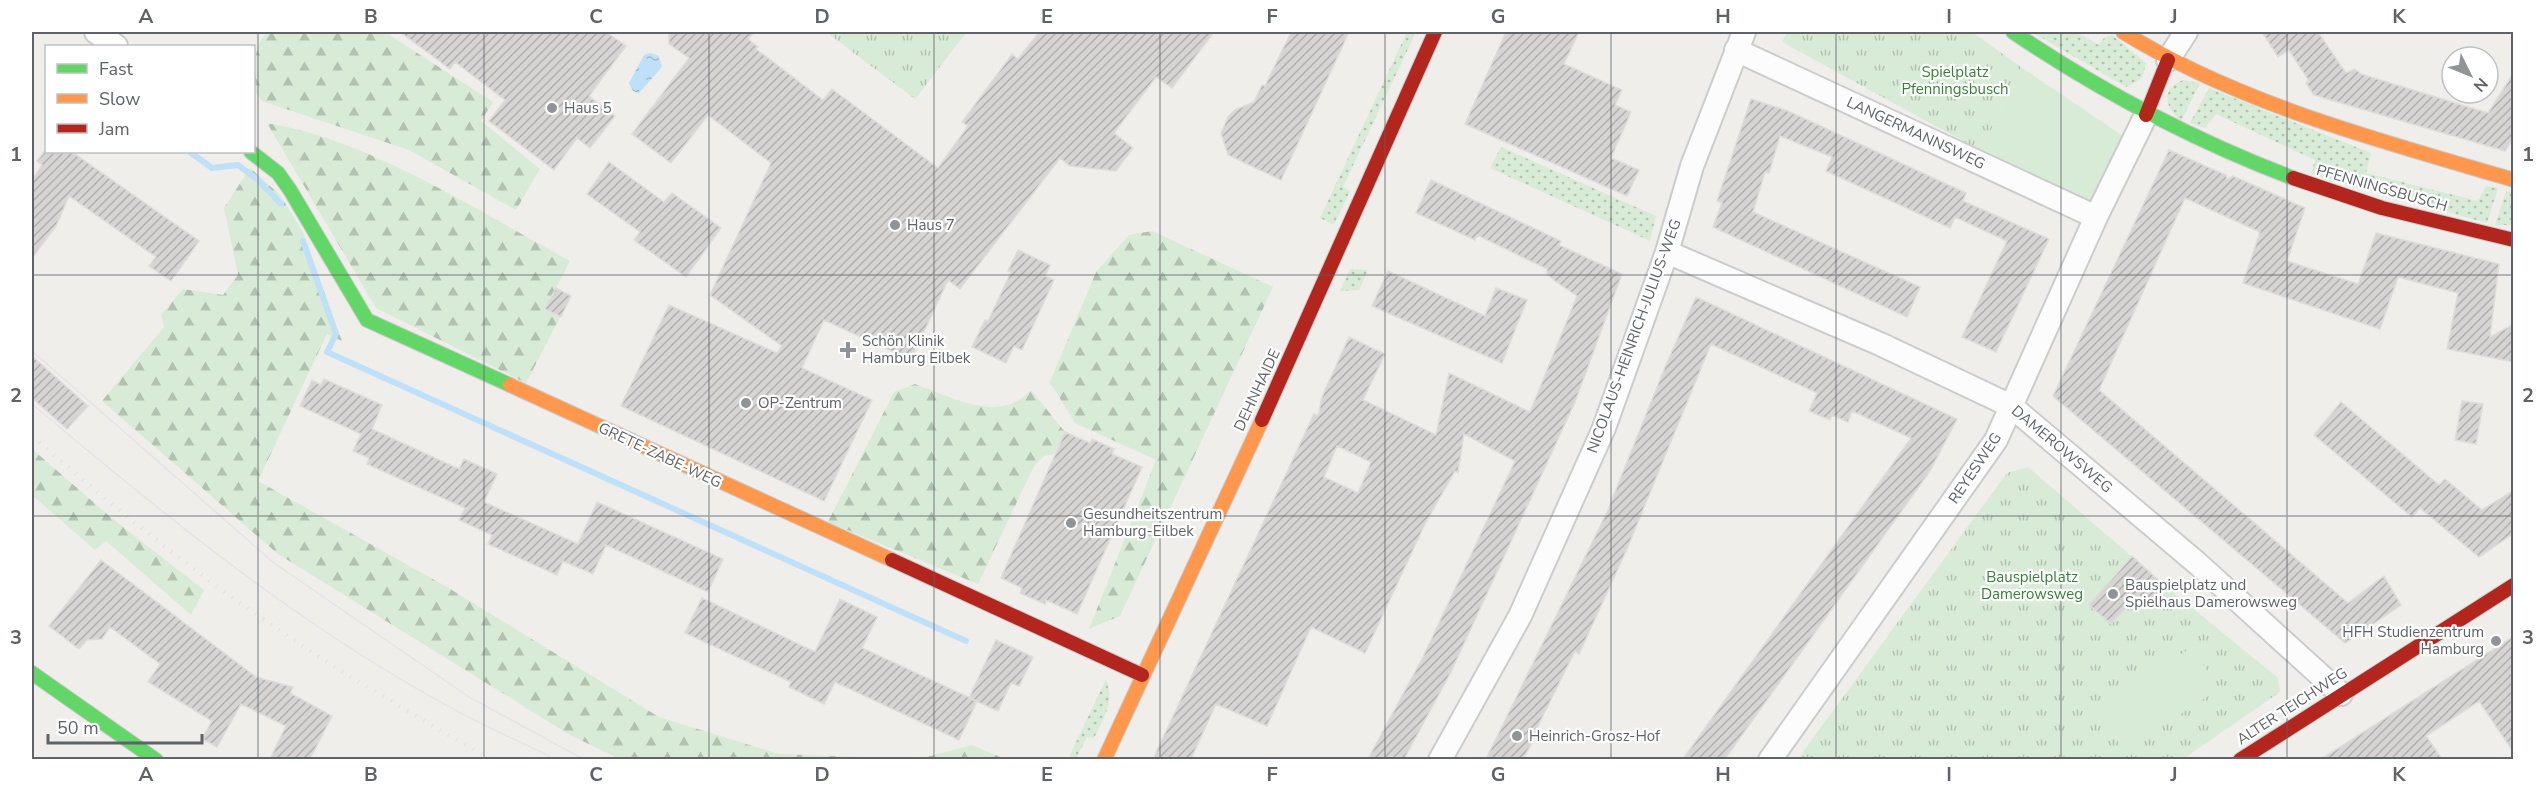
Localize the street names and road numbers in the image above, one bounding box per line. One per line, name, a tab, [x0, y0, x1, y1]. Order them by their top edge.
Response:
street label: LANGERMANNSWEG	[1843, 92, 1989, 174]
street label: PFENNINGSBUSCH	[2314, 160, 2450, 216]
street label: NICOLAUS-HEINRICH-JULIUS-WEG	[1582, 216, 1686, 456]
street label: DEHNHAIDE	[1229, 346, 1285, 434]
street label: DAMEROWSWEG	[2007, 401, 2117, 497]
street label: GRETE-ZABE-WEG	[595, 418, 725, 492]
street label: REYESWEG	[1944, 429, 2006, 507]
street label: ALTER TEICHWEG	[2233, 663, 2351, 749]

